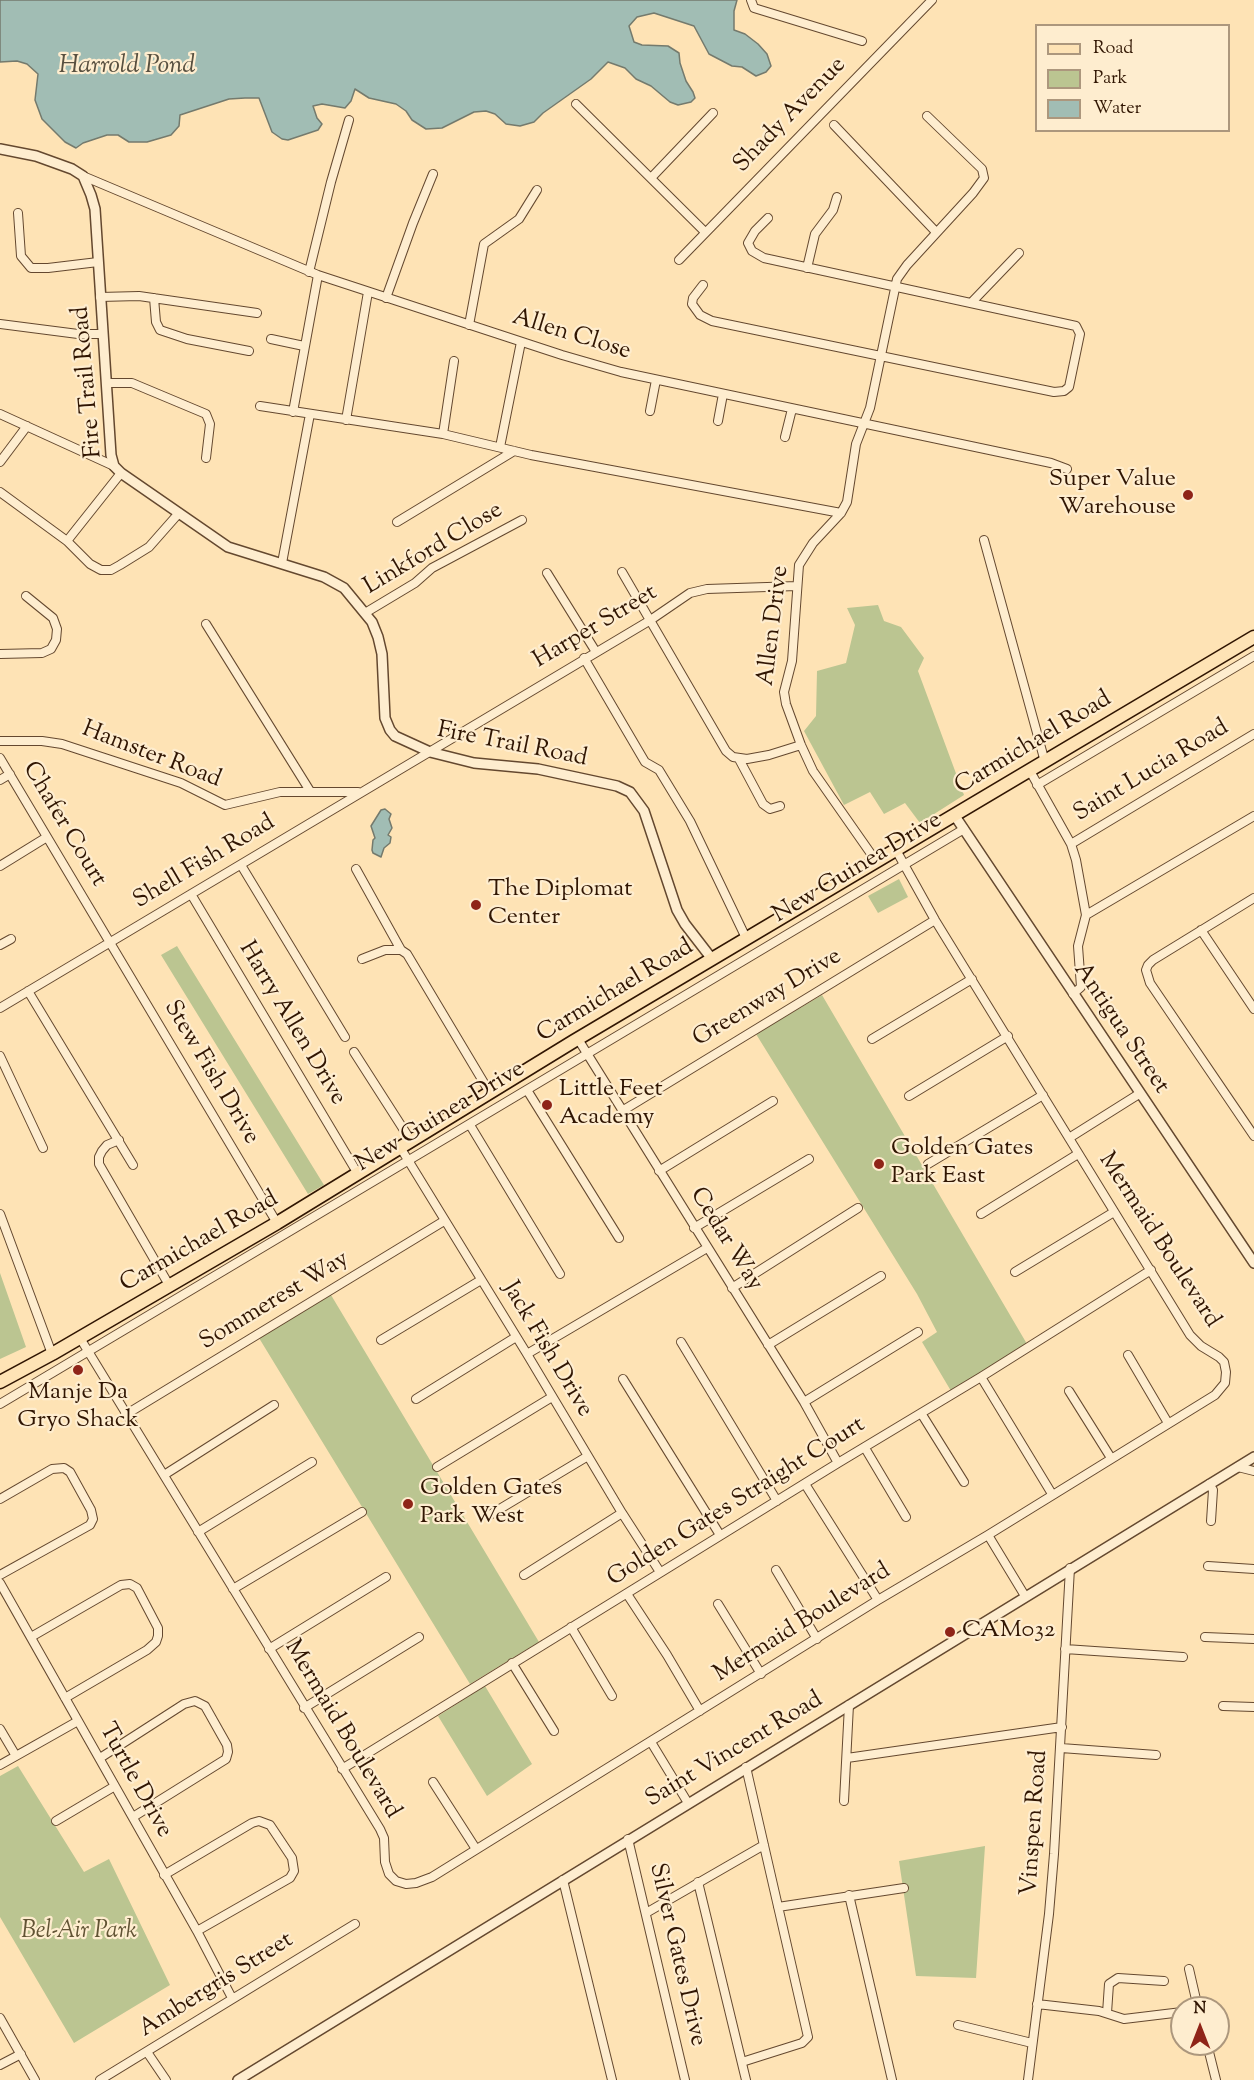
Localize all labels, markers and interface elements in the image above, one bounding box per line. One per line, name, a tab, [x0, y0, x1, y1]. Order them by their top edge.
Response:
legend	[1035, 24, 1230, 132]
text: Road	[1093, 36, 1133, 62]
water label: Harrold Pond	[59, 52, 195, 84]
street label: Shady Avenue	[729, 52, 853, 180]
text: Park	[1093, 66, 1127, 92]
text: Water	[1093, 96, 1141, 122]
street label: Allen Close	[508, 304, 634, 368]
street label: Fire Trail Road	[68, 305, 110, 459]
place label: Super Value Warehouse	[1049, 467, 1176, 523]
marker: Super Value Warehouse	[1181, 488, 1195, 502]
street label: Linkford Close	[359, 497, 509, 603]
street label: Allen Drive	[753, 564, 797, 688]
street label: Harper Street	[529, 580, 663, 676]
street label: Carmichael Road	[950, 686, 1118, 802]
street label: Saint Lucia Road	[1069, 714, 1235, 830]
street label: Hamster Road	[77, 716, 225, 796]
street label: Fire Trail Road	[434, 717, 590, 775]
street label: Chafer Court	[14, 757, 112, 893]
street label: New Guinea Drive	[768, 807, 948, 931]
street label: Shell Fish Road	[129, 809, 281, 917]
place label: The Diplomat Center	[488, 877, 632, 933]
marker: The Diplomat Center	[469, 898, 483, 912]
street label: Carmichael Road	[532, 934, 700, 1050]
street label: Harry Allen Drive	[231, 937, 351, 1111]
street label: Greenway Drive	[689, 943, 847, 1055]
street label: Antigua Street	[1066, 958, 1174, 1100]
street label: Stew Fish Drive	[156, 996, 264, 1150]
street label: New Guinea Drive	[351, 1056, 531, 1180]
place label: Little Feet Academy	[559, 1077, 663, 1133]
marker: Little Feet Academy	[540, 1098, 554, 1112]
place label: Golden Gates Park East	[891, 1136, 1033, 1192]
street label: Mermaid Boulevard	[1091, 1148, 1225, 1334]
marker: Golden Gates Park East	[872, 1157, 886, 1171]
street label: Cedar Way	[682, 1183, 768, 1297]
street label: Carmichael Road	[116, 1186, 284, 1300]
street label: Sommerest Way	[195, 1246, 355, 1358]
street label: Jack Fish Drive	[494, 1277, 598, 1423]
marker: Manje Da Gryo Shack	[71, 1363, 85, 1377]
place label: Manje Da Gryo Shack	[17, 1380, 139, 1436]
street label: Golden Gates Straight Court	[603, 1412, 871, 1594]
place label: Golden Gates Park West	[420, 1476, 562, 1532]
marker: Golden Gates Park West	[401, 1497, 415, 1511]
street label: Mermaid Boulevard	[709, 1558, 897, 1690]
place label: CAM032	[962, 1618, 1055, 1646]
marker: CAM032	[943, 1625, 957, 1639]
street label: Mermaid Boulevard	[276, 1635, 406, 1825]
street label: Saint Vincent Road	[641, 1687, 829, 1815]
street label: Turtle Drive	[91, 1719, 177, 1843]
street label: Vinspen Road	[1017, 1749, 1055, 1897]
street label: Silver Gates Drive	[641, 1861, 711, 2049]
park label: Bel-Air Park	[21, 1919, 137, 1947]
street label: Ambergris Street	[135, 1927, 299, 2045]
north arrow	[1170, 1996, 1230, 2056]
text: N	[1194, 1998, 1206, 2021]

